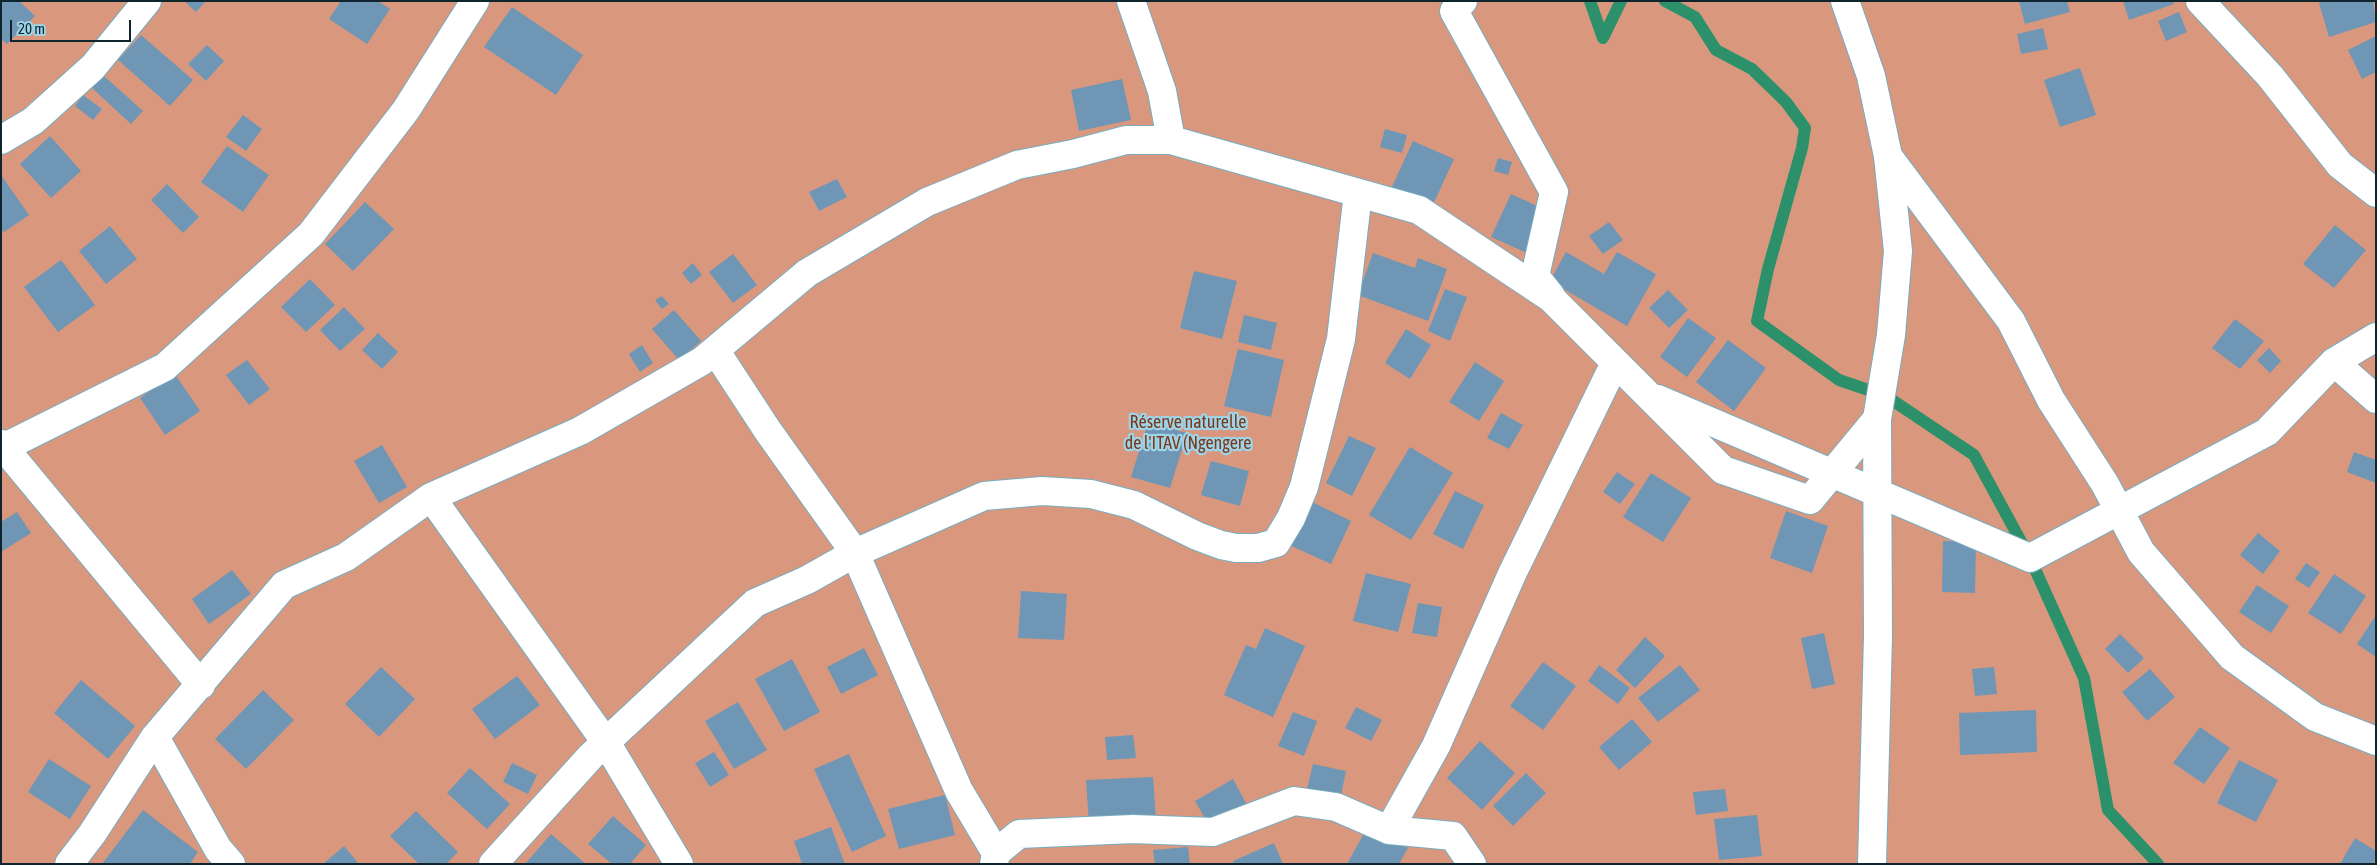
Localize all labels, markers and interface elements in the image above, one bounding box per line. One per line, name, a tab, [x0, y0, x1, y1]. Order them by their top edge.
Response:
scale bar	[12, 10, 134, 42]
text: 20 m	[18, 20, 45, 37]
park label: Réserve naturelle de l'ITAV (Ngengere	[1125, 411, 1251, 454]

